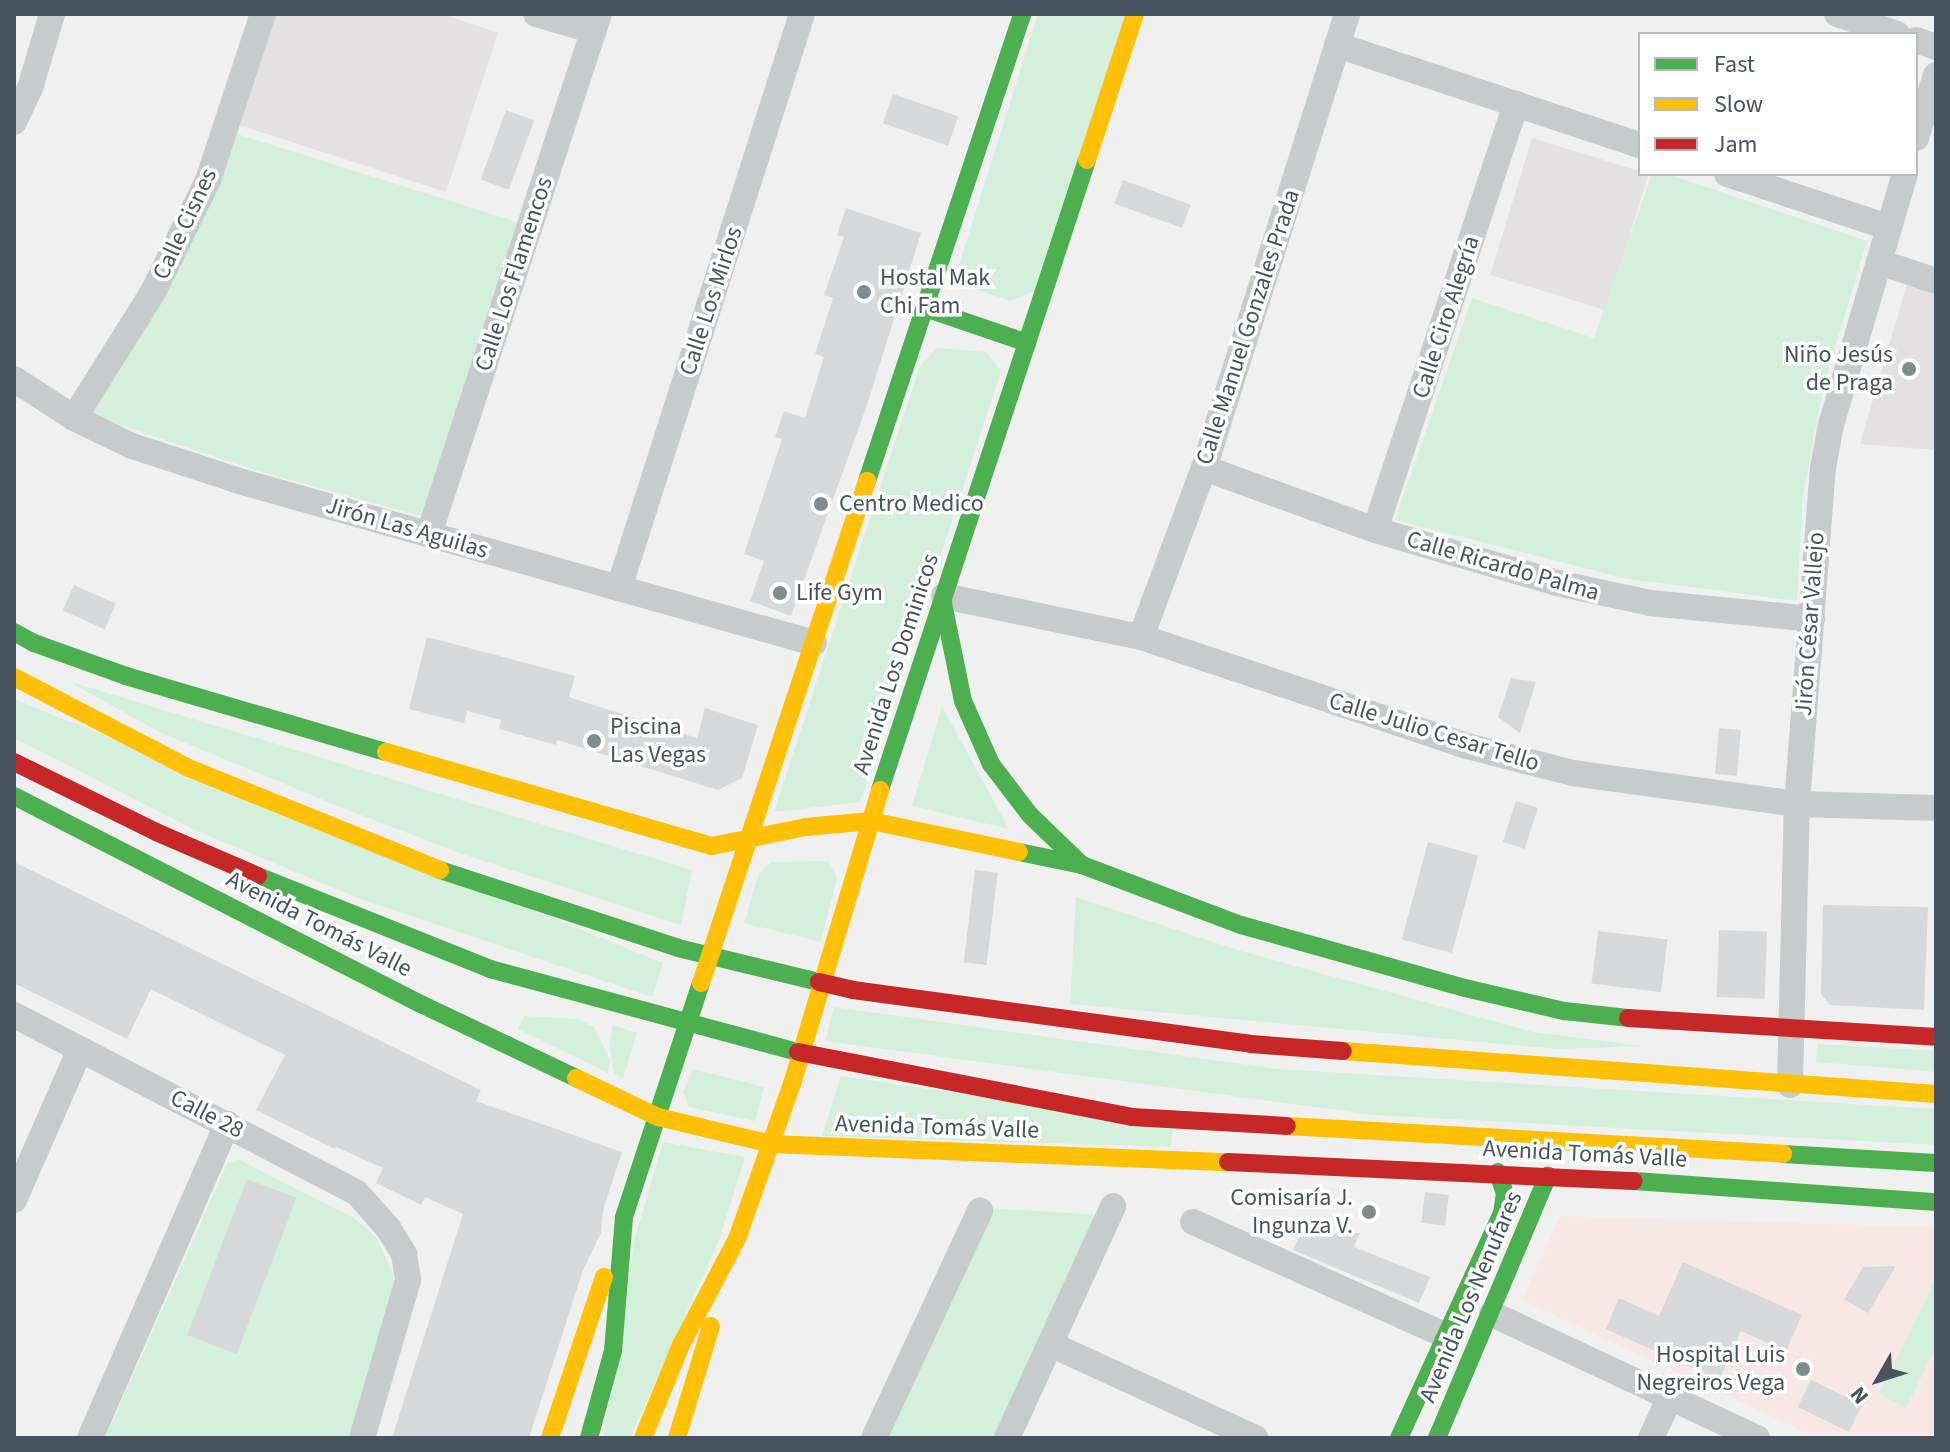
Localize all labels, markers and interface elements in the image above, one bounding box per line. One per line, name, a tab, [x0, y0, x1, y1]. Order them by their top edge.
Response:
legend	[1638, 32, 1918, 176]
text: Fast	[1714, 47, 1755, 82]
text: Slow	[1714, 87, 1763, 122]
text: Jam	[1714, 127, 1758, 162]
street label: Calle Cisnes	[147, 164, 223, 284]
street label: Calle Los Flamencos	[469, 173, 559, 375]
street label: Calle Manuel Gonzales Prada	[1190, 186, 1306, 468]
street label: Calle Los Mirlos	[673, 223, 749, 379]
street label: Calle Ciro Alegría	[1406, 232, 1486, 402]
place label: Hostal Mak Chi Fam	[880, 264, 990, 320]
marker: Hostal Mak Chi Fam	[855, 283, 873, 301]
place label: Niño Jesús de Praga	[1784, 341, 1893, 397]
marker: Niño Jesús de Praga	[1900, 360, 1918, 378]
place label: Centro Medico	[839, 490, 984, 518]
street label: Jirón Las Aguilas	[323, 491, 491, 565]
marker: Centro Medico	[810, 493, 832, 515]
street label: Calle Ricardo Palma	[1403, 525, 1603, 607]
street label: Jirón César Vallejo	[1789, 531, 1831, 717]
street label: Avenida Los Dominicos	[847, 550, 945, 778]
place label: Life Gym	[796, 579, 883, 607]
marker: Life Gym	[771, 584, 789, 602]
street label: Calle Julio Cesar Tello	[1325, 686, 1543, 778]
place label: Piscina Las Vegas	[610, 713, 706, 769]
marker: Piscina Las Vegas	[585, 732, 603, 750]
street label: Avenida Tomás Valle	[221, 865, 417, 983]
street label: Calle 28	[165, 1083, 249, 1145]
street label: Avenida Tomás Valle	[834, 1109, 1040, 1145]
street label: Avenida Tomás Valle	[1482, 1134, 1688, 1174]
place label: Comisaría J. Ingunza V.	[1230, 1184, 1353, 1240]
street label: Avenida Los Nenufares	[1413, 1187, 1529, 1407]
marker: Comisaría J. Ingunza V.	[1360, 1203, 1378, 1221]
north arrow	[1838, 1340, 1918, 1420]
place label: Hospital Luis Negreiros Vega	[1636, 1341, 1785, 1397]
marker: Hospital Luis Negreiros Vega	[1792, 1358, 1814, 1380]
text: N	[1842, 1379, 1876, 1411]

